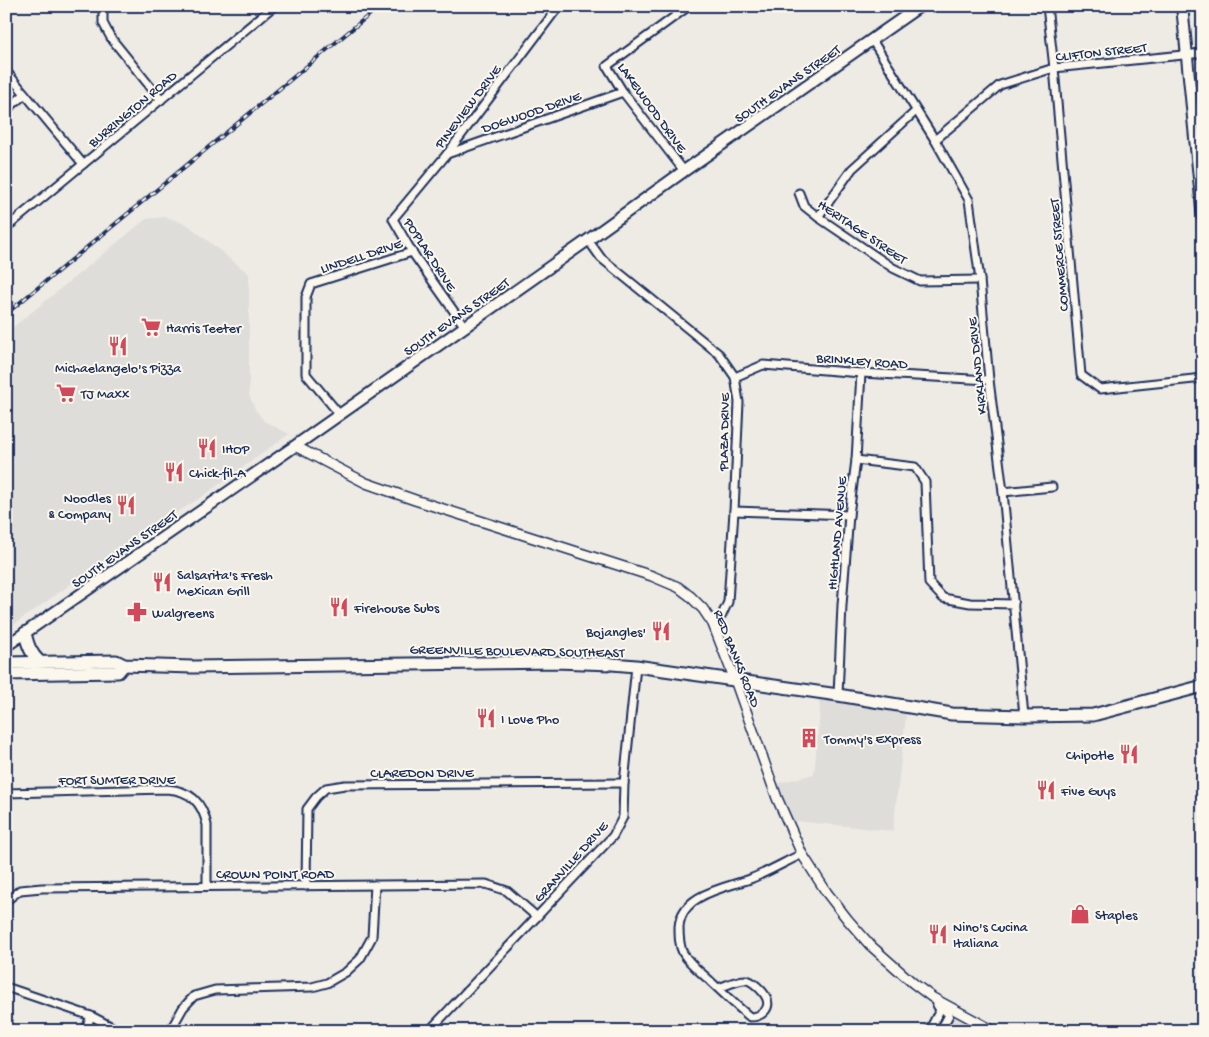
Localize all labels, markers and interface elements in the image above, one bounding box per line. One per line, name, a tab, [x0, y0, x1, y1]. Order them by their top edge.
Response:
street label: CLIFTON STREET	[1055, 40, 1148, 67]
street label: SOUTH EVANS STREET	[732, 42, 845, 128]
street label: LAKEWOOD DRIVE	[613, 60, 690, 158]
street label: PINEVIEW DRIVE	[431, 61, 507, 154]
street label: BURRINGTON ROAD	[85, 67, 182, 153]
street label: DOGWOOD DRIVE	[479, 88, 585, 139]
street label: HERITAGE STREET	[814, 197, 910, 270]
street label: COMMERCE STREET	[1047, 197, 1074, 312]
street label: POPLAR DRIVE	[398, 215, 460, 296]
street label: LINDELL DRIVE	[319, 236, 406, 279]
street label: SOUTH EVANS STREET	[401, 275, 514, 361]
street label: KIRKLAND DRIVE	[965, 315, 992, 415]
supermarket icon: Harris Teeter	[140, 316, 162, 338]
place label: Harris Teeter	[166, 321, 242, 338]
restaurant icon: Michaelangelo's Pizza	[107, 335, 129, 357]
street label: BRINKLEY ROAD	[815, 351, 909, 374]
place label: Michaelangelo's Pizza	[55, 361, 182, 378]
supermarket icon: TJ Maxx	[55, 382, 77, 404]
place label: TJ Maxx	[80, 387, 130, 404]
street label: PLAZA DRIVE	[716, 392, 735, 472]
restaurant icon: IHOP	[196, 437, 218, 459]
place label: IHOP	[222, 442, 250, 459]
restaurant icon: Chick-fil-A	[163, 461, 185, 483]
place label: Chick-fil-A	[189, 466, 246, 483]
street label: HIGHLAND AVENUE	[825, 474, 852, 591]
place label: Noodles & Company	[48, 491, 112, 524]
restaurant icon: Noodles & Company	[115, 494, 137, 516]
street label: SOUTH EVANS STREET	[69, 507, 182, 593]
place label: Salsarita's Fresh Mexican Grill	[177, 568, 273, 601]
restaurant icon: Salsarita's Fresh Mexican Grill	[151, 571, 173, 593]
restaurant icon: Firehouse Subs	[328, 596, 350, 618]
pharmacy icon: Walgreens	[126, 601, 148, 623]
place label: Firehouse Subs	[353, 601, 440, 618]
place label: Walgreens	[152, 606, 215, 623]
street label: RED BANKS ROAD	[708, 608, 763, 711]
restaurant icon: Bojangles'	[650, 620, 672, 642]
place label: Bojangles'	[585, 625, 646, 642]
street label: GREENVILLE BOULEVARD SOUTHEAST	[409, 642, 625, 663]
restaurant icon: I Love Pho	[475, 707, 497, 729]
place label: I Love Pho	[501, 712, 559, 729]
building icon: Tommy's Express	[798, 727, 820, 749]
place label: Tommy's Express	[823, 732, 922, 749]
restaurant icon: Chipotle	[1118, 743, 1140, 765]
place label: Chipotle	[1066, 748, 1115, 765]
street label: CLAREDON DRIVE	[370, 766, 475, 783]
street label: FORT SUMTER DRIVE	[57, 773, 177, 790]
restaurant icon: Five Guys	[1035, 779, 1057, 801]
place label: Five Guys	[1060, 784, 1116, 801]
street label: GRANVILLE DRIVE	[531, 818, 614, 907]
street label: CROWN POINT ROAD	[216, 867, 335, 884]
shop icon: Staples	[1069, 903, 1091, 925]
place label: Staples	[1095, 908, 1138, 925]
place label: Nino's Cucina Italiana	[953, 920, 1029, 953]
restaurant icon: Nino's Cucina Italiana	[927, 923, 949, 945]

